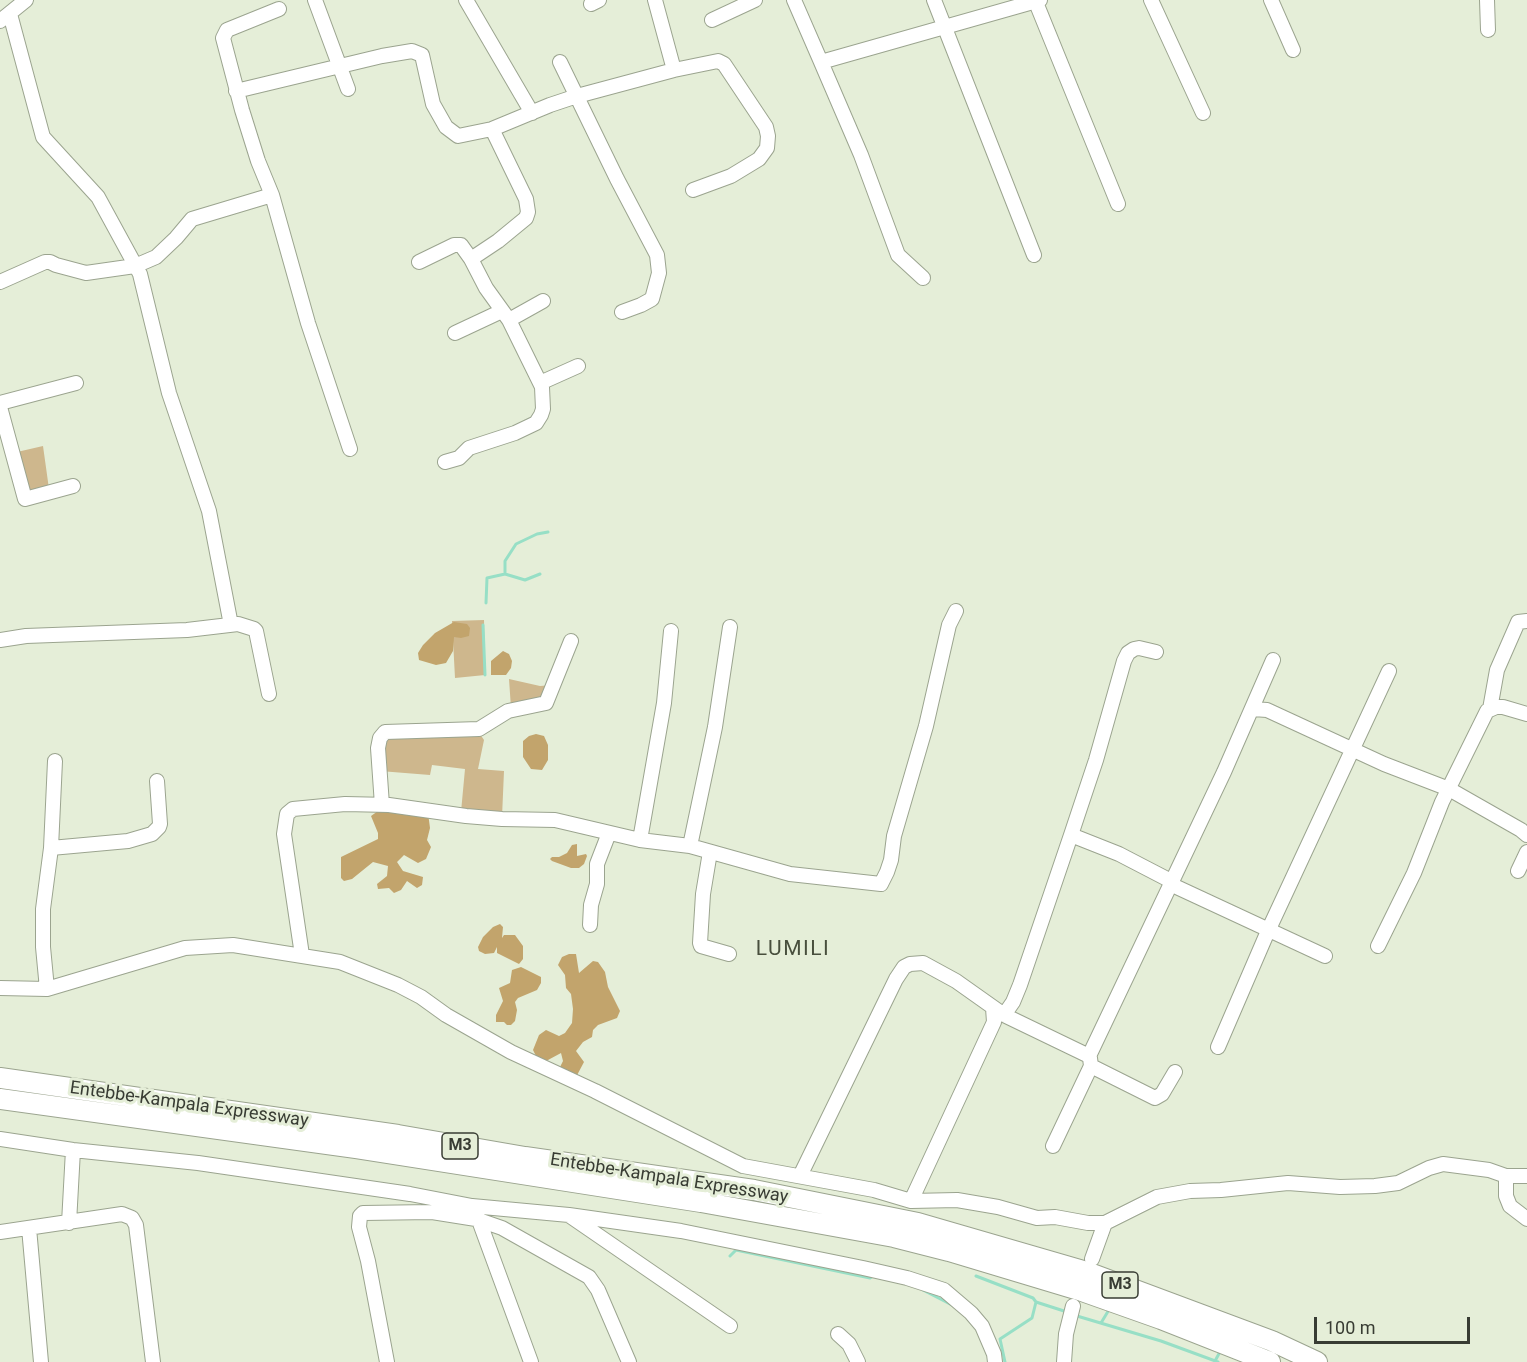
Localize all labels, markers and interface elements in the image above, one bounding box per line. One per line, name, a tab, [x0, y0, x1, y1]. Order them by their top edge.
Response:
district label: LUMILI	[756, 937, 830, 963]
street label: Entebbe-Kampala Expressway	[68, 1078, 310, 1132]
road number: M3	[442, 1133, 478, 1159]
street label: Entebbe-Kampala Expressway	[548, 1150, 790, 1208]
road number: M3	[1102, 1272, 1138, 1298]
scale bar	[1317, 1305, 1473, 1343]
text: 100 m	[1325, 1317, 1376, 1338]

